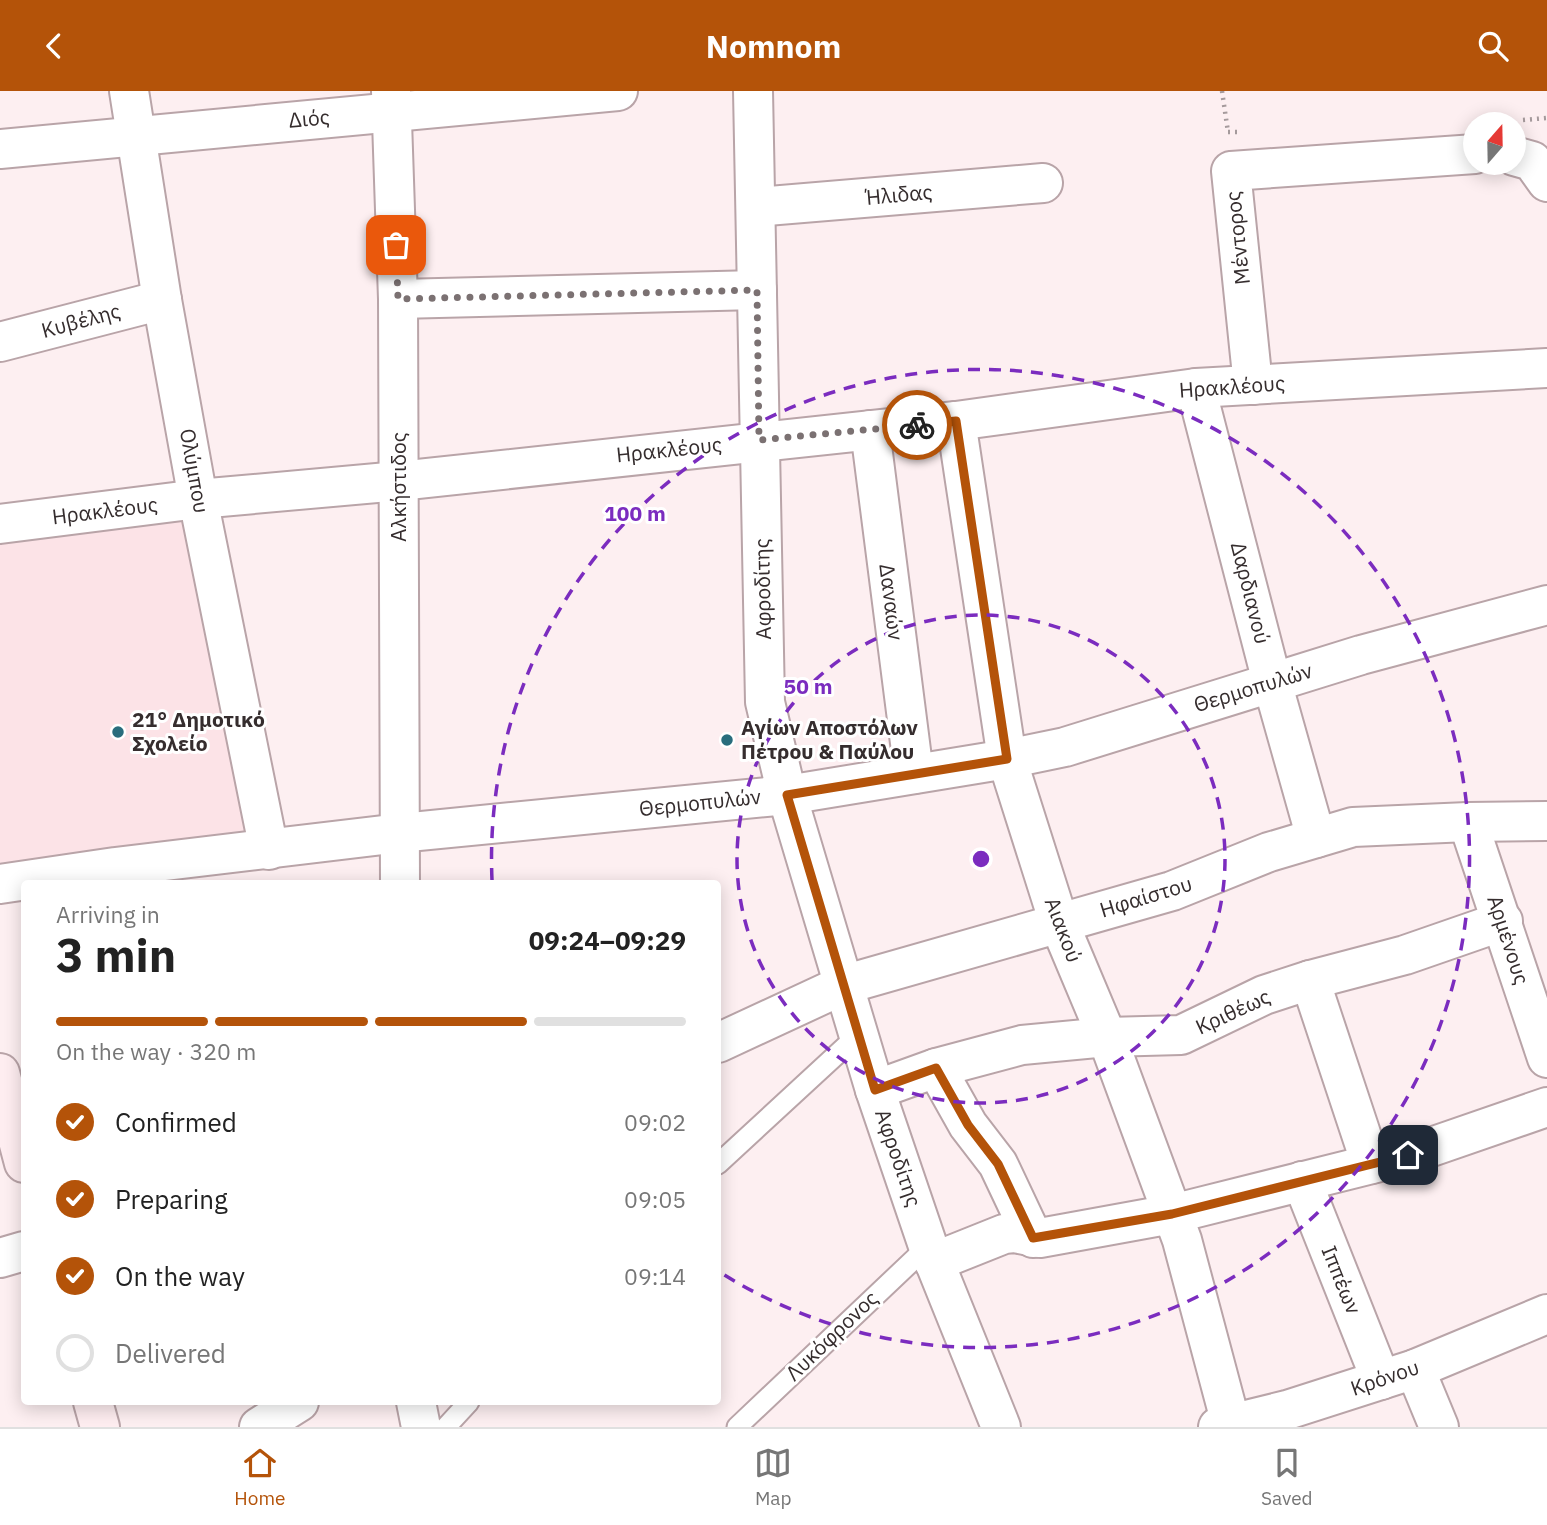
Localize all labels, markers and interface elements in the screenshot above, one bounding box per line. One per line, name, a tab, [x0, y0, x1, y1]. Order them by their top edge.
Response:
text: Nomnom	[706, 25, 841, 67]
icon: back	[35, 27, 73, 65]
icon: search	[1474, 27, 1512, 65]
street label: Διός	[287, 102, 331, 134]
north arrow	[1463, 112, 1526, 175]
map controls	[1463, 112, 1526, 175]
street label: Ήλιδας	[863, 177, 934, 211]
street label: Μέντορος	[1218, 190, 1256, 286]
pin	[366, 215, 426, 275]
icon: bag	[377, 226, 415, 264]
street label: Κυβέλης	[38, 296, 123, 344]
street label: Ηρακλέους	[1178, 368, 1286, 404]
courier	[882, 390, 952, 460]
icon: bike	[898, 406, 936, 444]
street label: Ολύμπου	[174, 426, 216, 515]
street label: Ηρακλέους	[615, 430, 723, 468]
street label: Αλκήστιδος	[384, 432, 412, 542]
street label: Ηρακλέους	[50, 490, 159, 530]
text: 100 m	[604, 499, 666, 527]
street label: Αφροδίτης	[747, 538, 777, 640]
street label: Δαρδιανού	[1225, 539, 1277, 647]
street label: Δαναών	[873, 562, 911, 642]
street label: Θερμοπυλών	[1190, 656, 1316, 718]
text: 50 m	[784, 672, 832, 700]
place label: 21° Δημοτικό Σχολείο	[132, 705, 265, 757]
place label: Αγίων Αποστόλων Πέτρου & Παύλου	[741, 713, 918, 765]
marker: 21° Δημοτικό Σχολείο	[110, 724, 126, 740]
marker: Αγίων Αποστόλων Πέτρου & Παύλου	[719, 732, 735, 748]
street label: Θερμοπυλών	[637, 782, 763, 822]
centre of rings	[969, 847, 993, 871]
street label: Ηφαίστου	[1096, 869, 1195, 923]
street label: Αρμένους	[1481, 891, 1537, 988]
street label: Αιακού	[1039, 893, 1089, 966]
text: Arriving in	[56, 899, 160, 929]
text: 09:24–09:29	[529, 923, 686, 957]
text: 3 min	[56, 925, 176, 985]
street label: Κριθέως	[1191, 982, 1274, 1041]
text: On the way · 320 m	[56, 1036, 256, 1066]
icon: check	[56, 1103, 94, 1141]
text: Confirmed	[115, 1105, 237, 1139]
street label: Αφροδίτης	[869, 1105, 929, 1210]
text: 09:02	[624, 1107, 686, 1137]
pin	[1378, 1125, 1438, 1185]
icon: home	[1389, 1136, 1427, 1174]
icon: check	[56, 1180, 94, 1218]
text: Preparing	[115, 1182, 228, 1216]
text: 09:05	[624, 1184, 686, 1214]
street label: Ιππέων	[1316, 1241, 1368, 1318]
icon: check	[56, 1257, 94, 1295]
text: On the way	[115, 1259, 245, 1293]
text: 09:14	[624, 1261, 686, 1291]
street label: Λυκόφρoνος	[779, 1284, 884, 1386]
text: Delivered	[115, 1336, 226, 1370]
street label: Κρόνου	[1347, 1352, 1423, 1402]
tab: Home	[234, 1444, 285, 1510]
tab: Map	[754, 1444, 792, 1510]
tab: Saved	[1261, 1444, 1313, 1510]

